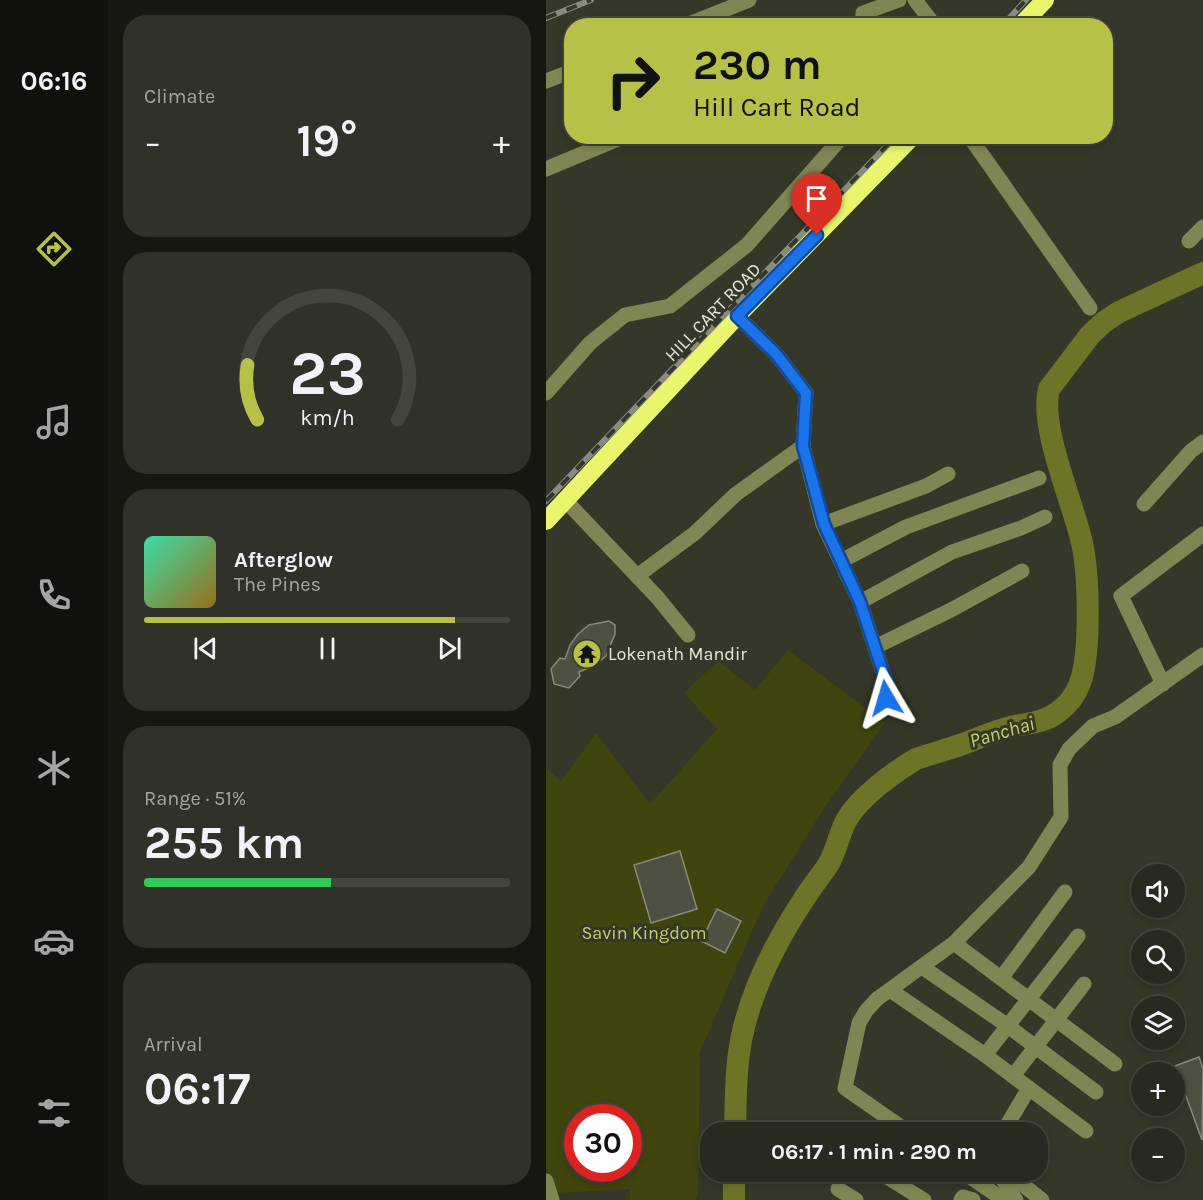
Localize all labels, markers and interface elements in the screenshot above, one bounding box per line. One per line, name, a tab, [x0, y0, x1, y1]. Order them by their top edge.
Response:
text: 230 m	[693, 40, 822, 90]
icon: right	[594, 42, 672, 120]
text: 06:16	[21, 65, 87, 97]
text: Climate	[144, 85, 215, 108]
text: Hill Cart Road	[693, 91, 861, 123]
text: 19°	[297, 115, 357, 167]
text: −	[144, 123, 161, 161]
text: +	[493, 123, 510, 161]
pin	[791, 173, 842, 235]
icon: arrive	[800, 182, 833, 215]
icon: directions	[33, 228, 75, 270]
street label: HILL CART ROAD	[660, 258, 766, 366]
text: 23	[289, 337, 365, 410]
icon: music	[33, 401, 75, 443]
text: km/h	[300, 405, 354, 430]
text: Afterglow	[234, 547, 333, 573]
text: The Pines	[234, 573, 321, 596]
icon: phone	[33, 574, 75, 616]
icon: previous	[189, 632, 222, 665]
icon: pause	[311, 632, 344, 665]
icon: next	[433, 632, 466, 665]
temple icon: Lokenath Mandir	[571, 638, 603, 670]
place label: Lokenath Mandir	[608, 643, 747, 665]
position arrow	[854, 666, 918, 730]
water label: Panchai	[967, 712, 1037, 752]
icon: climate	[33, 747, 75, 789]
text: Range · 51%	[144, 787, 246, 810]
text: 255 km	[144, 817, 304, 869]
map controls	[1131, 864, 1185, 1182]
button: sound	[1131, 864, 1185, 918]
icon: car	[33, 920, 75, 962]
park label: Savin Kingdom	[581, 922, 707, 944]
button: search	[1131, 930, 1185, 984]
button: layers	[1131, 996, 1185, 1050]
text: Arrival	[144, 1033, 203, 1056]
button: +	[1131, 1062, 1185, 1116]
text: 06:17	[144, 1063, 250, 1115]
icon: filters	[33, 1092, 75, 1134]
speed limit sign: 30	[564, 1104, 642, 1182]
button: −	[1131, 1128, 1185, 1182]
text: 06:17 · 1 min · 290 m	[771, 1139, 977, 1165]

